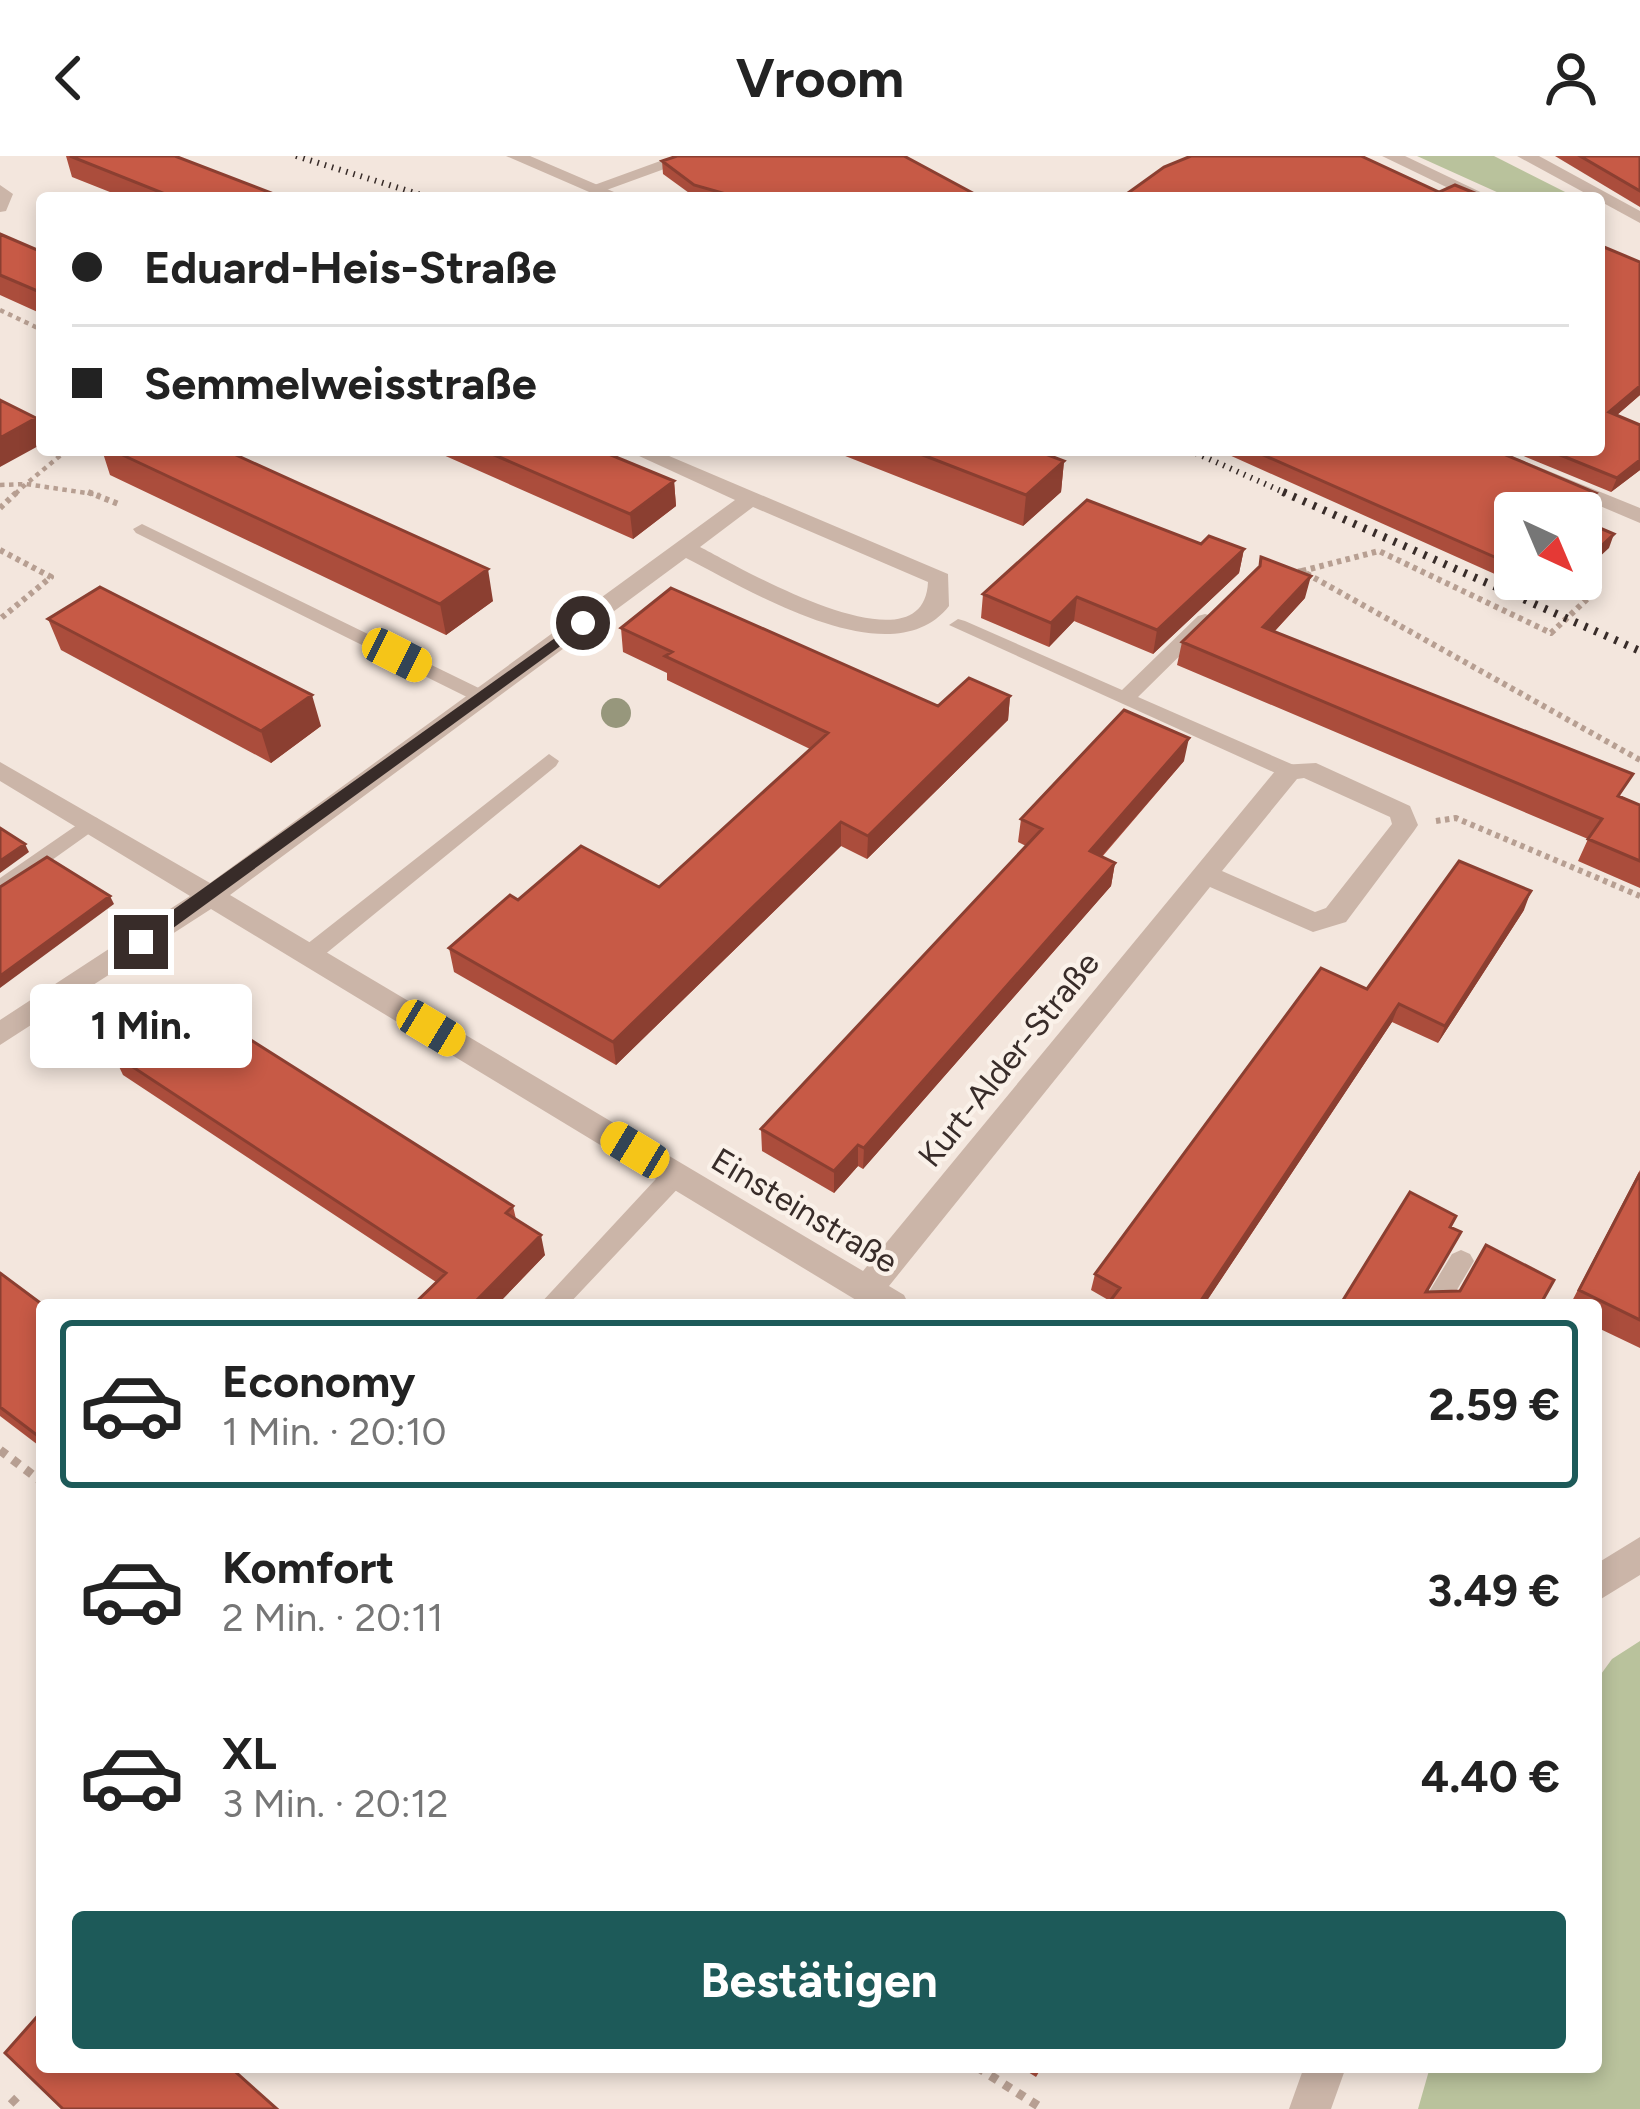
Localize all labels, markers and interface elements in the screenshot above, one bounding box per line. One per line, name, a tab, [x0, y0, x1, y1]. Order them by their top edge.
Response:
icon: back	[36, 45, 102, 111]
icon: person	[1538, 45, 1604, 111]
text: Vroom	[736, 46, 904, 111]
text: Eduard-Heis-Straße	[144, 240, 557, 294]
text: Semmelweisstraße	[144, 356, 537, 410]
north arrow	[1494, 492, 1602, 600]
map controls	[1494, 492, 1602, 600]
route start	[556, 596, 610, 650]
car	[357, 623, 437, 687]
route end	[114, 915, 168, 969]
street label: Kurt-Alder-Straße	[910, 944, 1107, 1175]
callout: 1 Min.	[30, 984, 252, 1068]
car	[391, 994, 471, 1062]
text: 1 Min.	[90, 1002, 192, 1049]
car	[595, 1116, 675, 1184]
street label: Einsteinstraße	[705, 1140, 905, 1281]
icon: car	[78, 1350, 186, 1458]
text: Economy	[222, 1354, 415, 1408]
text: 2.59 €	[1429, 1377, 1560, 1431]
text: 1 Min. · 20:10	[222, 1408, 447, 1455]
icon: car	[78, 1536, 186, 1644]
text: Komfort	[222, 1540, 394, 1594]
text: 3.49 €	[1427, 1563, 1560, 1617]
text: 2 Min. · 20:11	[222, 1594, 443, 1641]
icon: car	[78, 1722, 186, 1830]
text: XL	[222, 1726, 277, 1780]
text: 4.40 €	[1421, 1749, 1560, 1803]
text: 3 Min. · 20:12	[222, 1780, 449, 1827]
button: Bestätigen	[72, 1911, 1566, 2049]

